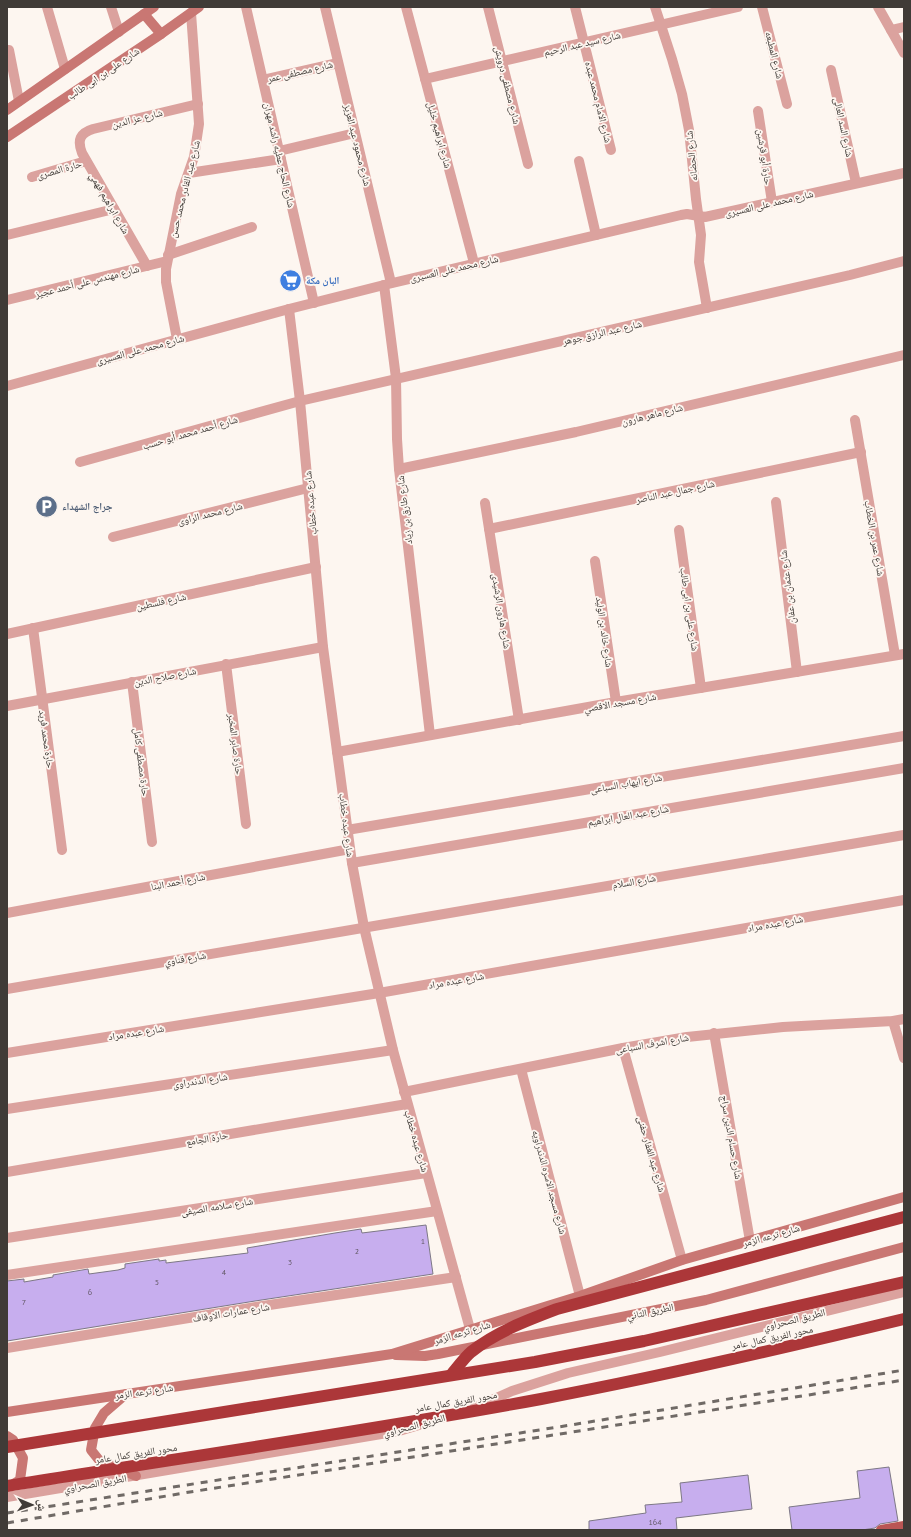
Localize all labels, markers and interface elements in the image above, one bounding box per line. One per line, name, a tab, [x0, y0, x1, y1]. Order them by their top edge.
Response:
street label: شارع سيد عبد الرحيم	[542, 28, 622, 60]
street label: شارع المطبعه	[762, 30, 787, 80]
street label: شارع على بن ابى طالب	[65, 44, 142, 102]
street label: شارع مصطفى درويش	[492, 45, 524, 126]
street label: شارع مصطفى عمر	[265, 58, 335, 86]
street label: شارع الامام محمد عبده	[581, 60, 615, 145]
street label: شارع السد العالى	[831, 96, 856, 158]
street label: شارع الحاج عطيه راشد مهران	[261, 101, 298, 209]
street label: شارع ابراهيم خليل	[423, 101, 455, 170]
street label: شارع محمود عبد العزيز	[341, 102, 374, 188]
street label: شارع عز الدين	[110, 106, 164, 131]
street label: حارة أبو قرشين	[754, 128, 775, 186]
street label: شارع الحضانه	[682, 130, 701, 182]
street label: شارع عبد القادر محمد حسن	[166, 139, 203, 239]
street label: حارة المصرى	[35, 157, 84, 182]
street label: شارع ابراهيم فهمي	[85, 170, 133, 237]
street label: شارع محمد على العسيرى	[724, 187, 815, 220]
street label: شارع محمد على العسيرى	[409, 252, 500, 285]
street label: شارع مهندس على أحمد عجيز	[33, 262, 141, 301]
supermarket icon: البان مكة	[278, 267, 304, 293]
place label: البان مكة	[306, 274, 340, 287]
street label: شارع عبد الرازق جوهر	[560, 317, 644, 348]
street label: شارع محمد على العسيرى	[95, 331, 186, 367]
street label: شارع ماهر هارون	[620, 401, 684, 428]
street label: شارع أحمد محمد أبو حسب	[141, 413, 240, 452]
street label: شارع عبده خطاب	[301, 470, 320, 535]
street label: شارع طارق بن زياد	[394, 474, 415, 545]
street label: شارع جمال عبد الناصر	[633, 477, 716, 506]
parking icon: جراج الشهداء	[34, 493, 60, 519]
street label: شارع محمد الراوى	[176, 499, 244, 528]
street label: شارع عمر بن الخطاب	[861, 499, 888, 577]
place label: جراج الشهداء	[62, 500, 113, 514]
street label: شارع عثمان بن عفان	[776, 549, 798, 625]
street label: شارع على بن ابى طالب	[677, 567, 702, 652]
street label: شارع هارون الرشيدى	[489, 573, 514, 650]
street label: شارع فلسطين	[135, 590, 188, 613]
street label: شارع خالد بن الوليد	[593, 596, 616, 669]
street label: شارع صلاح الدين	[133, 664, 198, 689]
street label: شارع مسجد الاقصي	[583, 690, 658, 717]
street label: حارة محمد فريد	[36, 709, 57, 770]
street label: حارة صابر المخبر	[225, 712, 246, 776]
street label: حارة مصطفى كامل	[131, 727, 152, 798]
street label: شارع ايهاب السباعى	[589, 771, 663, 796]
street label: شارع عبده خطاب	[336, 792, 357, 858]
street label: شارع عبد العال ابراهيم	[586, 802, 670, 830]
street label: شارع أحمد البنا	[150, 870, 207, 893]
street label: شارع السلام	[611, 871, 657, 893]
street label: شارع عبده مراد	[746, 912, 804, 935]
street label: شارع قناوي	[163, 948, 208, 970]
street label: شارع عبده مراد	[427, 969, 485, 992]
street label: شارع عبده مراد	[107, 1022, 165, 1043]
street label: شارع اشرف السباعى	[614, 1031, 690, 1056]
street label: شارع الدندراوى	[172, 1070, 229, 1091]
street label: شارع حسام الدين سراج	[717, 1094, 745, 1181]
street label: شارع عبده خطاب	[401, 1109, 432, 1174]
street label: شارع عبد الغفار حفنى	[634, 1115, 669, 1194]
street label: حارة الجامع	[185, 1128, 230, 1149]
street label: شارع مسجد الاسره الدندراويه	[529, 1129, 570, 1236]
street label: شارع سلامه الصيفى	[180, 1194, 254, 1219]
street label: شارع ترعه الزمر	[740, 1221, 801, 1250]
house number: 1	[421, 1236, 425, 1246]
house number: 2	[355, 1246, 359, 1256]
house number: 3	[288, 1257, 292, 1267]
house number: 4	[222, 1267, 227, 1277]
house number: 5	[155, 1277, 159, 1287]
house number: 6	[88, 1287, 92, 1297]
house number: 7	[22, 1297, 26, 1307]
street label: شارع عمارات الاوقاف	[192, 1300, 271, 1325]
street label: الطريق الثاني	[625, 1300, 675, 1324]
street label: الطريق الصحراوي	[762, 1305, 827, 1335]
street label: شارع ترعه الزمر	[431, 1318, 492, 1348]
street label: محور الفريق كمال عامر	[729, 1322, 814, 1353]
street label: شارع ترعه الزمر	[113, 1381, 174, 1402]
street label: محور الفريق كمال عامر	[413, 1388, 498, 1415]
street label: الطريق الصحراوي	[382, 1411, 447, 1441]
street label: محور الفريق كمال عامر	[93, 1441, 178, 1467]
street label: الطريق الصحراوي	[63, 1472, 128, 1497]
north arrow	[12, 1485, 52, 1525]
text: ش	[34, 1499, 49, 1512]
house number: 164	[648, 1517, 662, 1527]

